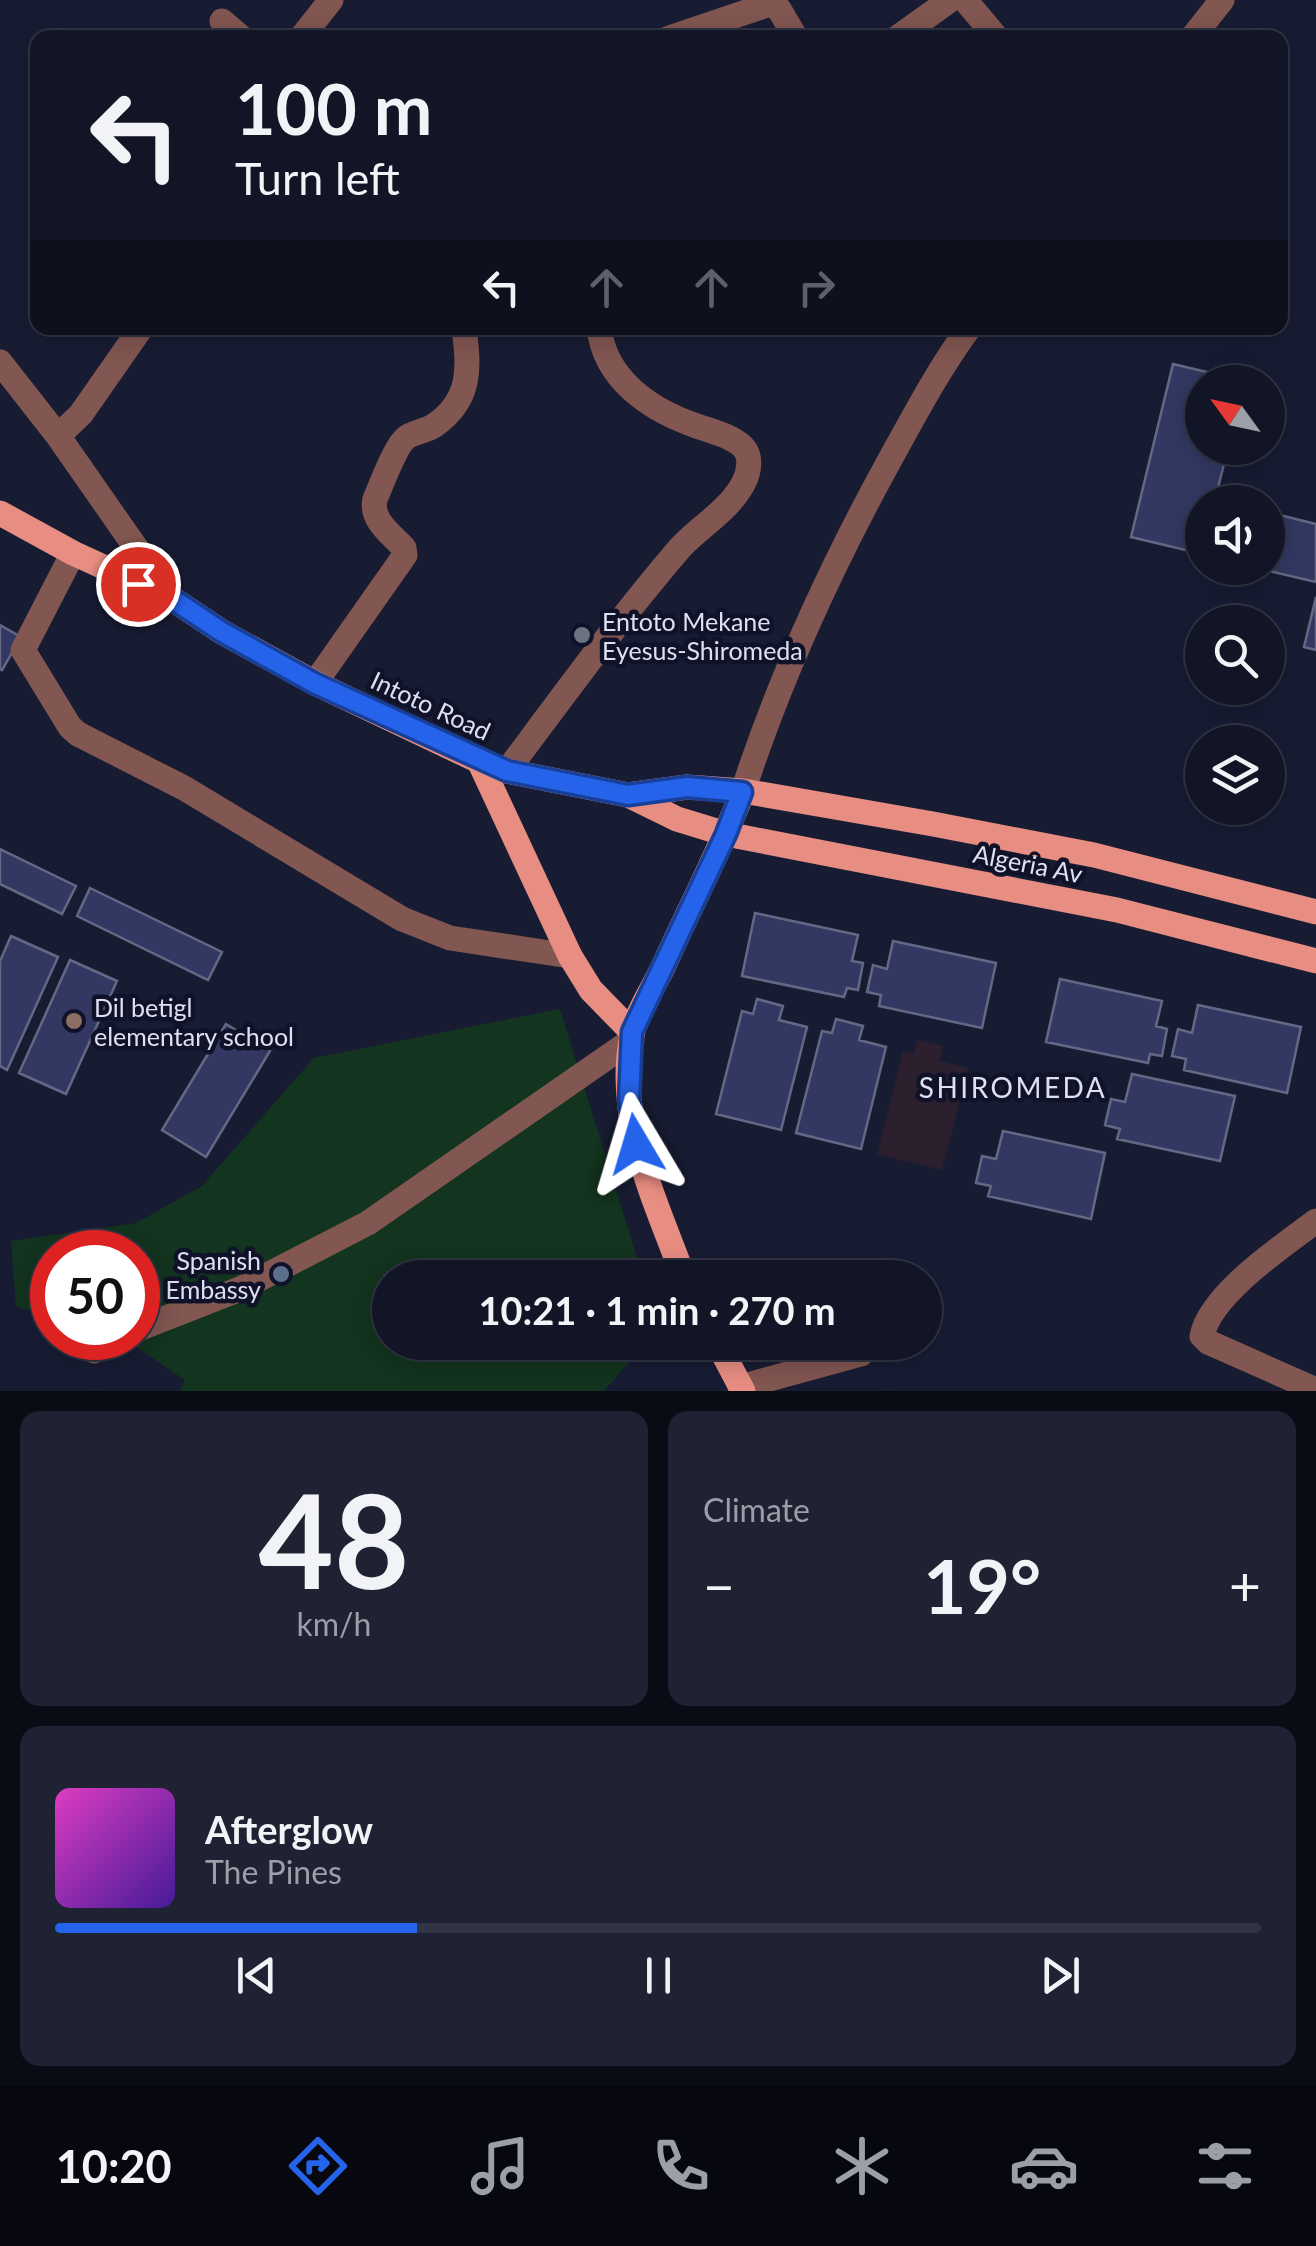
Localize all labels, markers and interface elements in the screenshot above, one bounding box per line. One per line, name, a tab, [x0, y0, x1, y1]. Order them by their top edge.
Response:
text: 100 m	[235, 66, 432, 150]
icon: left	[70, 70, 200, 200]
text: Turn left	[235, 151, 400, 205]
icon: left	[474, 260, 529, 315]
icon: ahead	[579, 260, 634, 315]
icon: ahead	[684, 260, 739, 315]
icon: right	[789, 260, 844, 315]
north arrow	[1185, 365, 1285, 465]
map controls	[1185, 365, 1285, 825]
button: sound	[1185, 485, 1285, 585]
pin	[96, 542, 181, 627]
icon: arrive	[111, 557, 166, 612]
button: search	[1185, 605, 1285, 705]
place label: Entoto Mekane Eyesus-Shiromeda	[602, 606, 803, 665]
marker: Entoto Mekane Eyesus-Shiromeda	[571, 624, 593, 646]
street label: Intoto Road	[366, 664, 496, 746]
button: layers	[1185, 725, 1285, 825]
street label: Algeria Av	[971, 838, 1085, 888]
place label: Dil betigl elementary school	[94, 992, 294, 1051]
marker: Dil betigl elementary school	[63, 1010, 85, 1032]
district label: SHIROMEDA	[919, 1070, 1107, 1104]
position arrow	[584, 1092, 688, 1196]
speed limit sign: 50	[30, 1230, 160, 1360]
place label: Spanish Embassy	[166, 1245, 261, 1304]
marker: Spanish Embassy	[270, 1263, 292, 1285]
text: 10:21 · 1 min · 270 m	[478, 1287, 836, 1333]
text: 48	[259, 1461, 409, 1617]
text: Climate	[703, 1490, 810, 1529]
text: 19°	[923, 1540, 1041, 1630]
text: −	[703, 1552, 735, 1618]
text: +	[1229, 1552, 1261, 1618]
text: km/h	[297, 1604, 371, 1643]
text: Afterglow	[205, 1806, 373, 1852]
text: The Pines	[205, 1852, 342, 1891]
icon: previous	[229, 1948, 284, 2003]
icon: pause	[631, 1948, 686, 2003]
icon: next	[1033, 1948, 1088, 2003]
icon: directions	[283, 2131, 353, 2201]
icon: music	[465, 2131, 535, 2201]
icon: phone	[646, 2131, 716, 2201]
icon: climate	[827, 2131, 897, 2201]
icon: car	[1009, 2131, 1079, 2201]
icon: filters	[1190, 2131, 1260, 2201]
text: 10:20	[56, 2139, 172, 2193]

